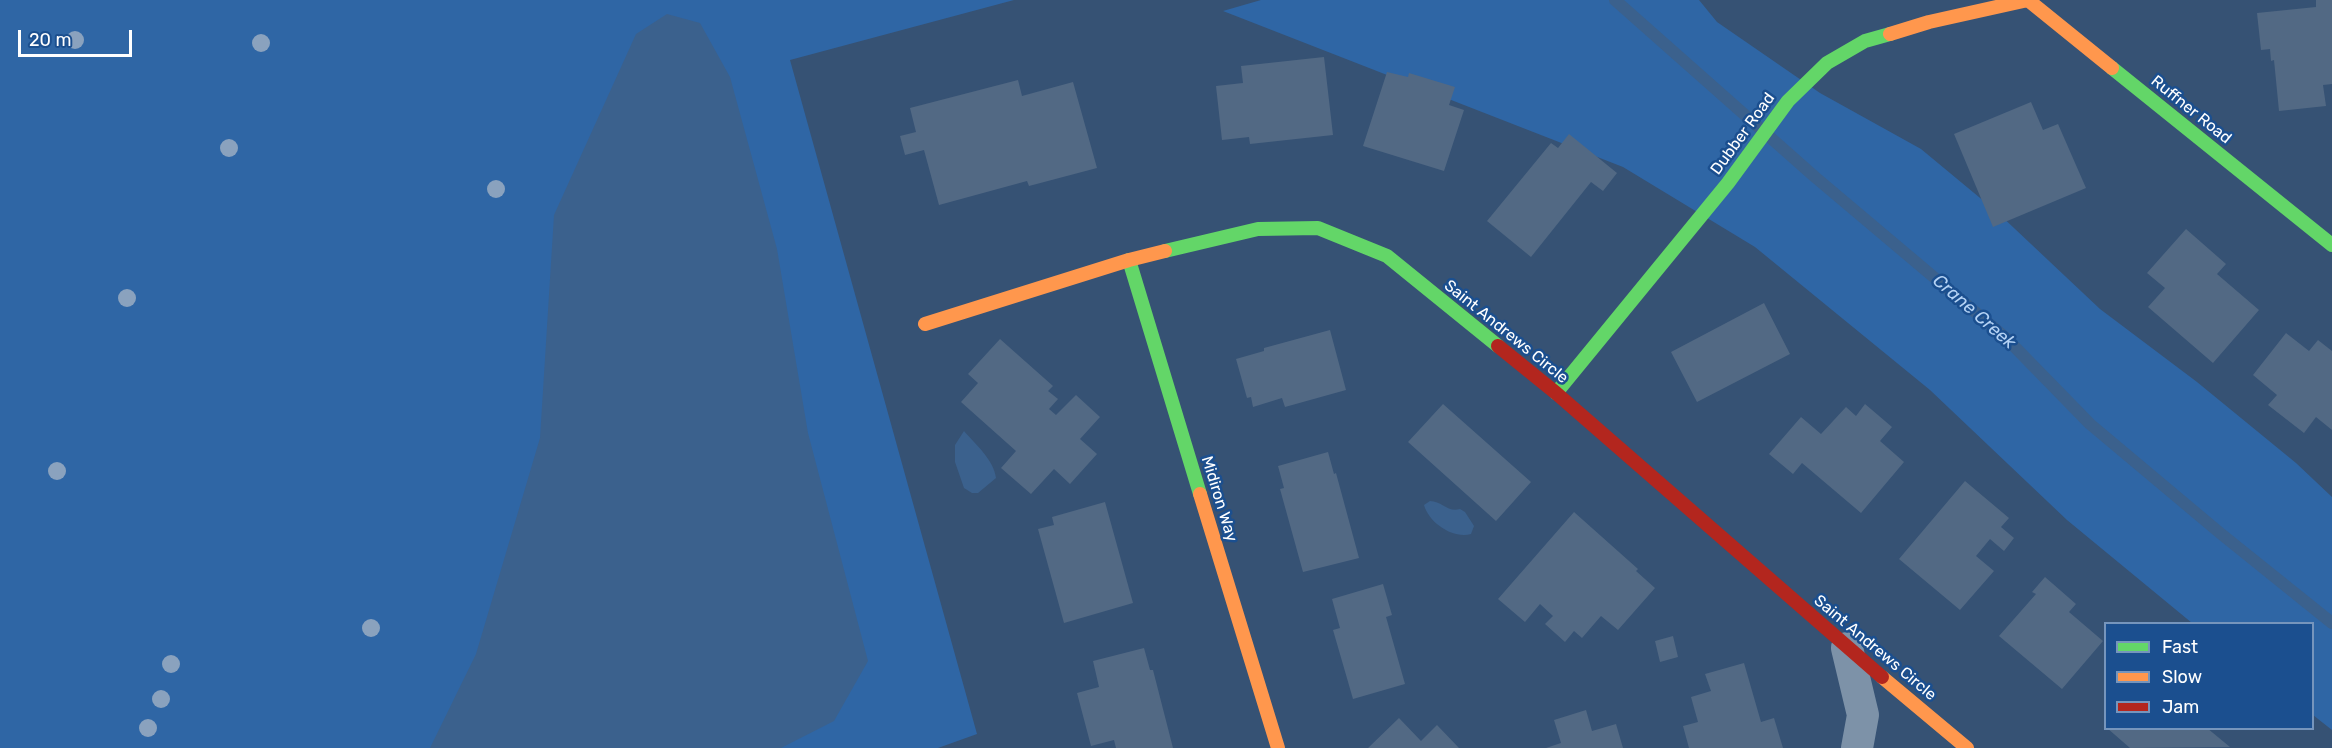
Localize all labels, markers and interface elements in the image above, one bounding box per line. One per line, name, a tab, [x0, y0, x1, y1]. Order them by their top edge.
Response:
scale bar	[21, 18, 135, 56]
text: 20 m	[29, 29, 71, 51]
street label: Ruffner Road	[2147, 72, 2235, 148]
street label: Dubber Road	[1707, 89, 1779, 179]
water label: Crane Creek	[1928, 270, 2020, 354]
street label: Saint Andrews Circle	[1440, 276, 1572, 388]
street label: Midiron Way	[1197, 454, 1241, 544]
street label: Saint Andrews Circle	[1810, 591, 1940, 705]
legend	[2104, 622, 2314, 730]
text: Fast	[2162, 636, 2198, 658]
text: Slow	[2162, 666, 2202, 688]
text: Jam	[2162, 696, 2199, 718]

